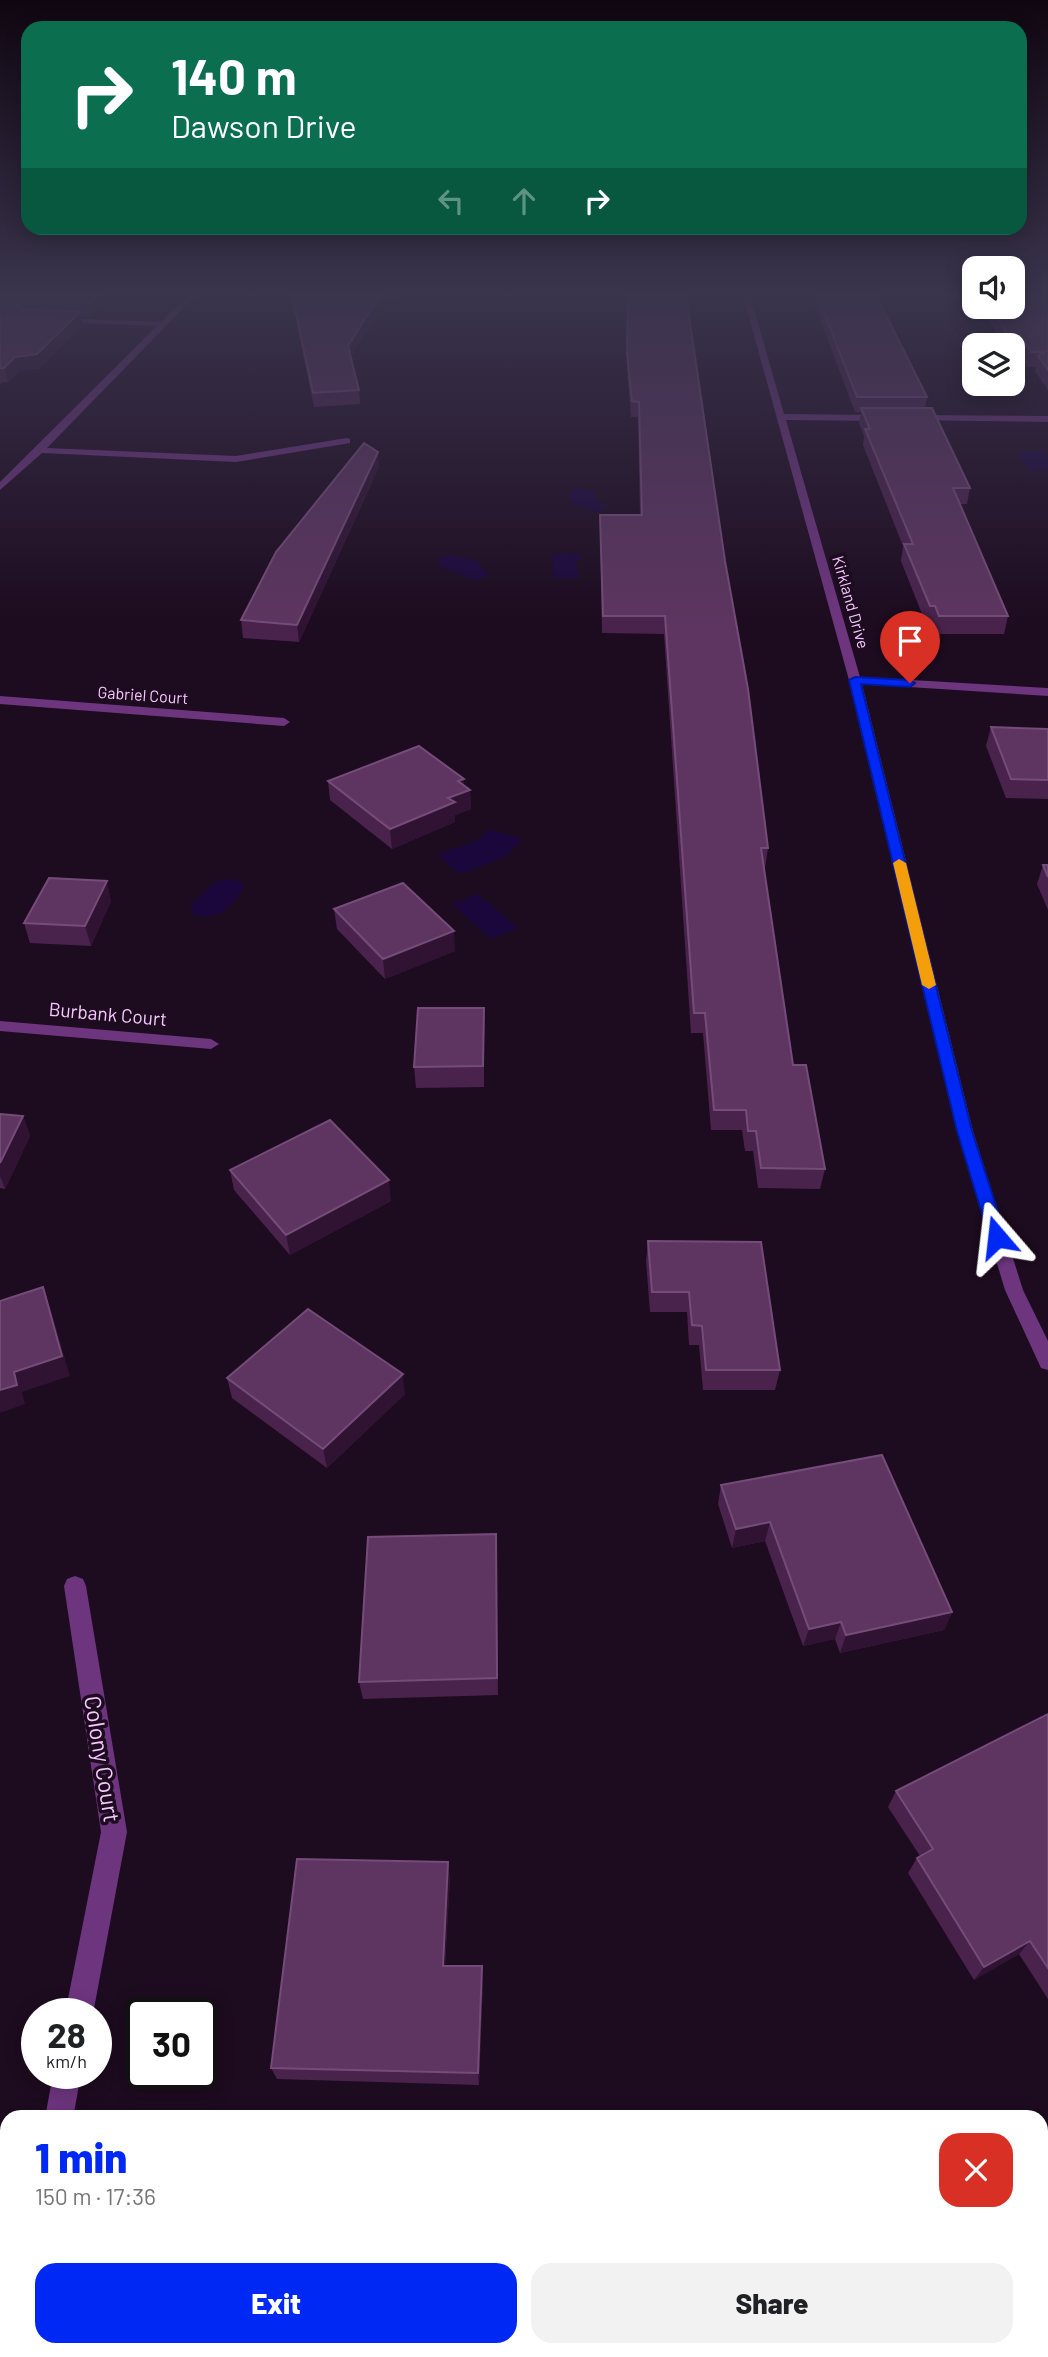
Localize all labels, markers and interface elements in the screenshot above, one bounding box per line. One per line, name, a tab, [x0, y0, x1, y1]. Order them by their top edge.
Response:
text: 140 m	[171, 46, 297, 105]
icon: right	[56, 49, 147, 140]
text: Dawson Drive	[171, 106, 357, 144]
icon: left	[432, 182, 470, 220]
icon: ahead	[505, 182, 543, 220]
icon: right	[578, 182, 616, 220]
map controls	[962, 256, 1025, 396]
button: sound	[962, 256, 1025, 319]
button: layers	[962, 333, 1025, 396]
street label: Kirkland Drive	[829, 553, 874, 650]
pin	[880, 611, 940, 683]
icon: arrive	[891, 622, 929, 660]
street label: Gabriel Court	[97, 682, 189, 707]
street label: Burbank Court	[48, 997, 168, 1030]
position arrow	[960, 1200, 1034, 1274]
street label: Colony Court	[79, 1694, 127, 1824]
speed limit sign: 30	[126, 1998, 217, 2089]
text: 28	[47, 2013, 86, 2055]
text: km/h	[46, 2050, 87, 2072]
text: 1 min	[35, 2131, 127, 2181]
button: close	[939, 2133, 1013, 2207]
text: 150 m · 17:36	[35, 2182, 156, 2210]
button: Exit	[35, 2263, 517, 2343]
button: Share	[531, 2263, 1013, 2343]

